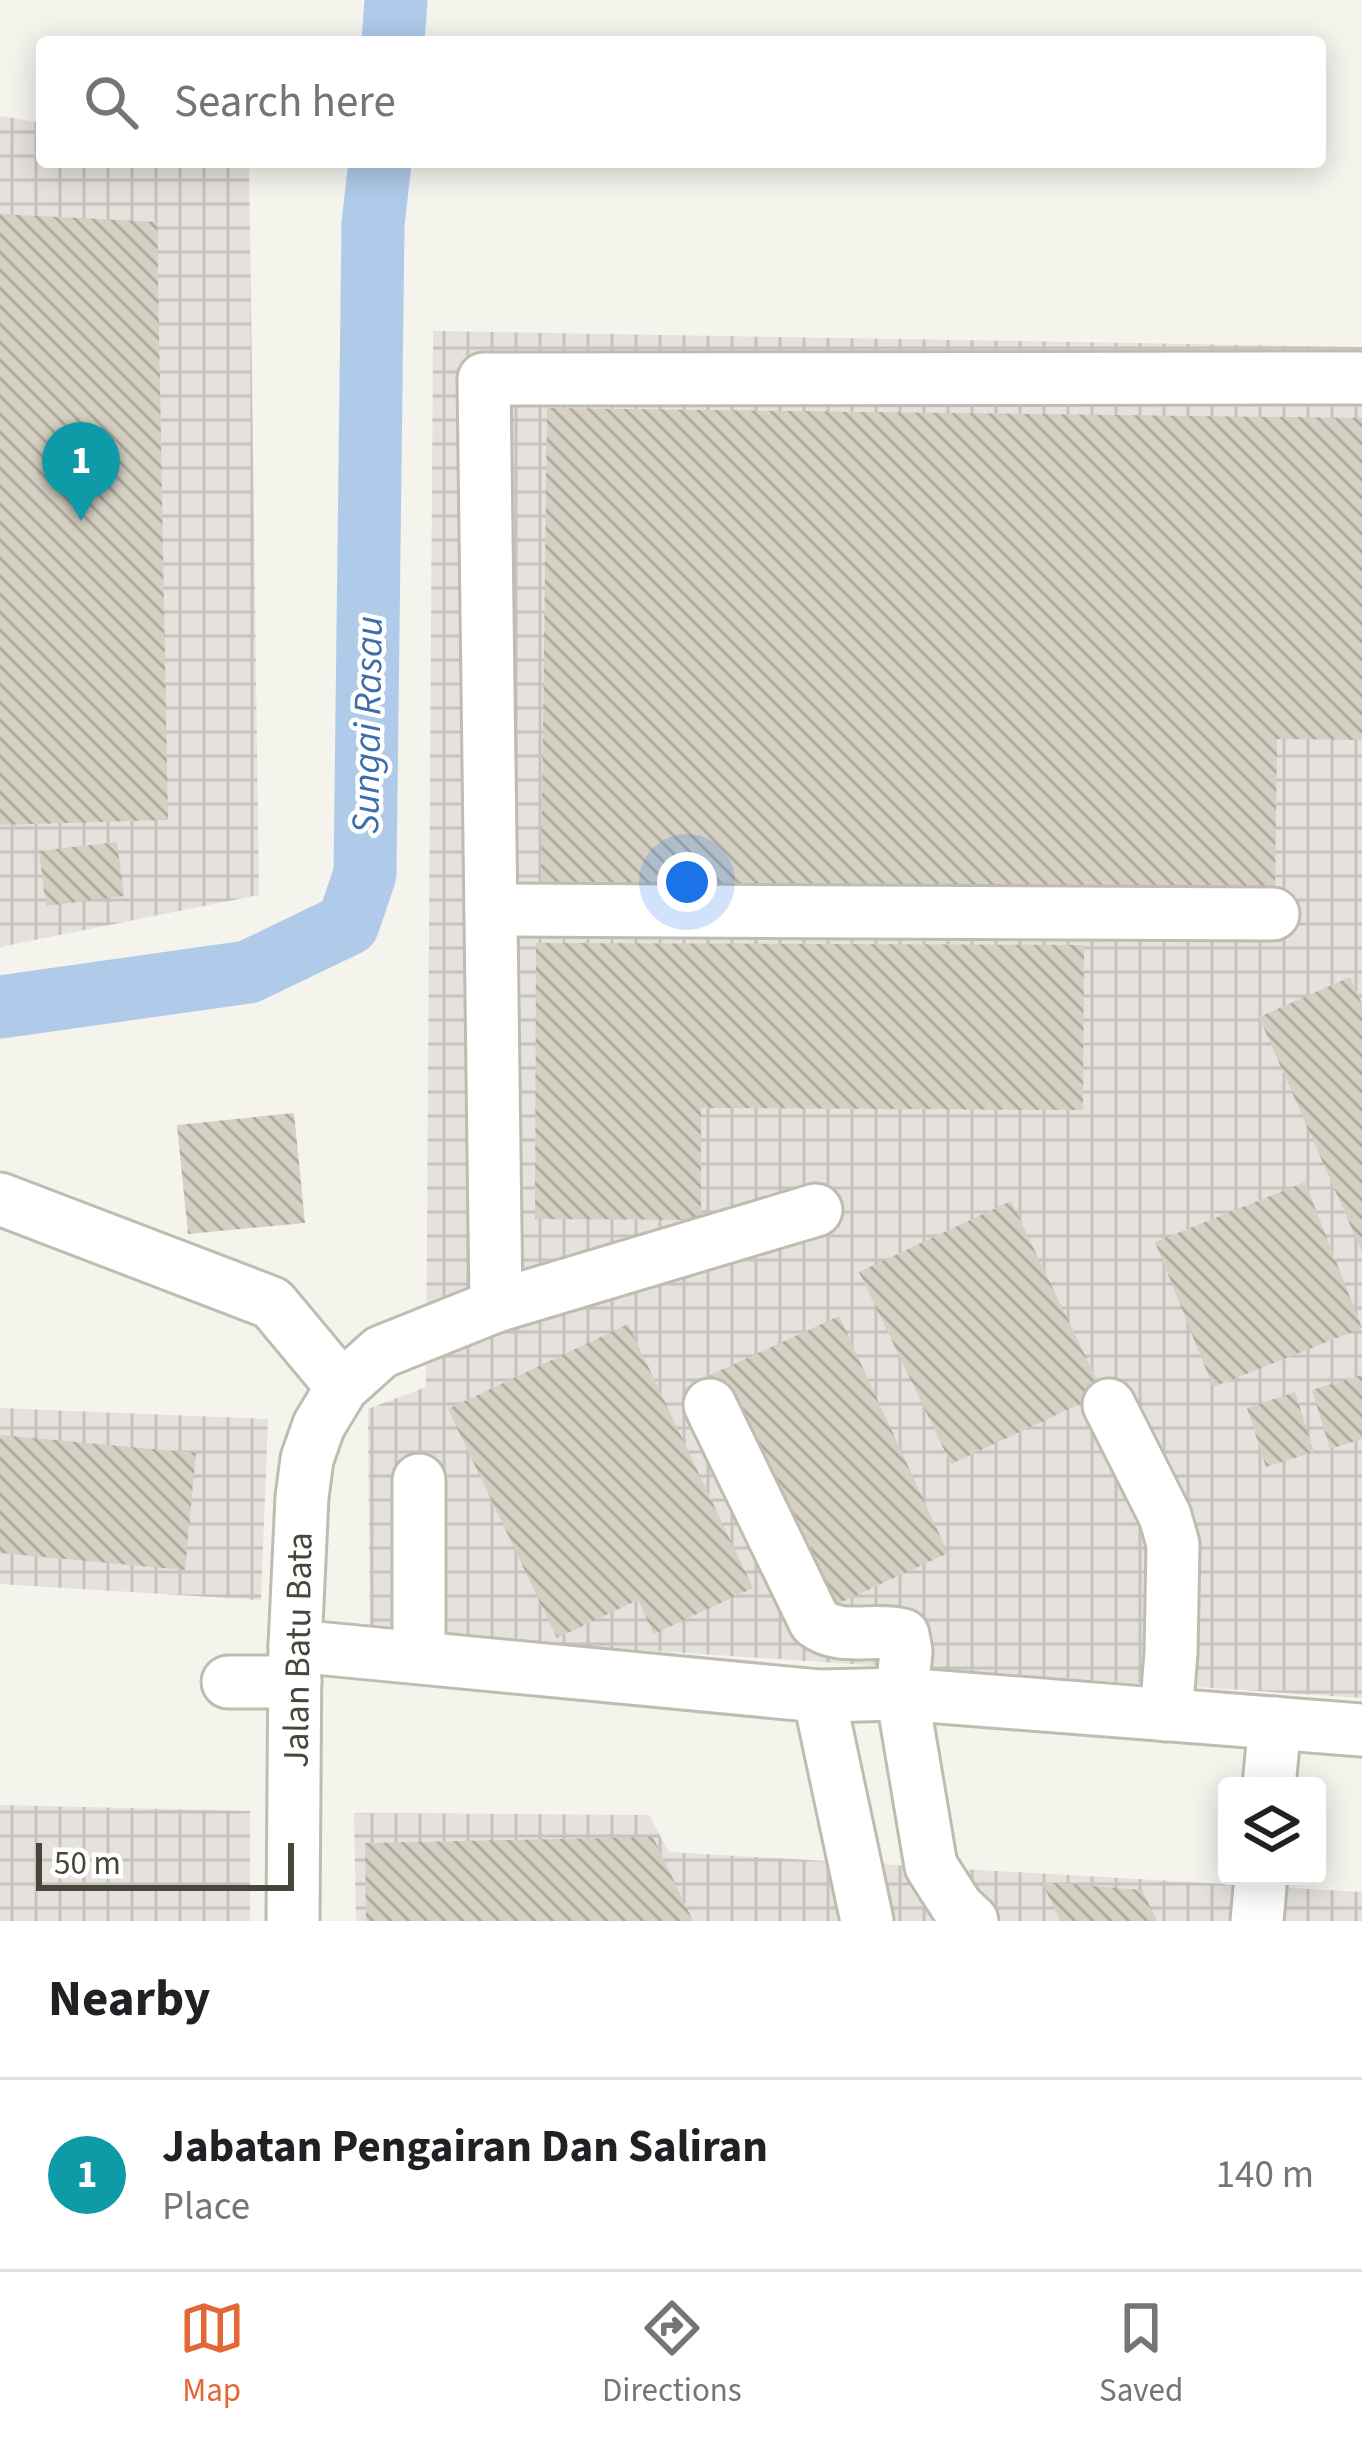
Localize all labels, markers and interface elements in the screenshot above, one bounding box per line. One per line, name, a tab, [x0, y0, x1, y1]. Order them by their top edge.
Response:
search box	[36, 36, 1326, 168]
icon: search	[78, 69, 144, 135]
text: Search here	[174, 70, 396, 134]
pin: 1	[42, 422, 120, 521]
water label: Sungai Rasau	[338, 615, 398, 835]
your location	[657, 852, 717, 912]
street label: Jalan Batu Bata	[270, 1532, 326, 1768]
map controls	[1218, 1777, 1326, 1885]
button: layers	[1218, 1777, 1326, 1885]
scale bar	[36, 1837, 294, 1890]
text: 50 m	[54, 1840, 121, 1887]
text: Nearby	[48, 1963, 210, 2035]
text: Jabatan Pengairan Dan Saliran	[162, 2115, 768, 2179]
text: 1	[77, 2147, 97, 2203]
text: 140 m	[1216, 2147, 1314, 2203]
text: Place	[162, 2179, 250, 2235]
tab: Map	[179, 2295, 245, 2414]
tab: Directions	[602, 2295, 742, 2414]
tab: Saved	[1099, 2295, 1183, 2414]

